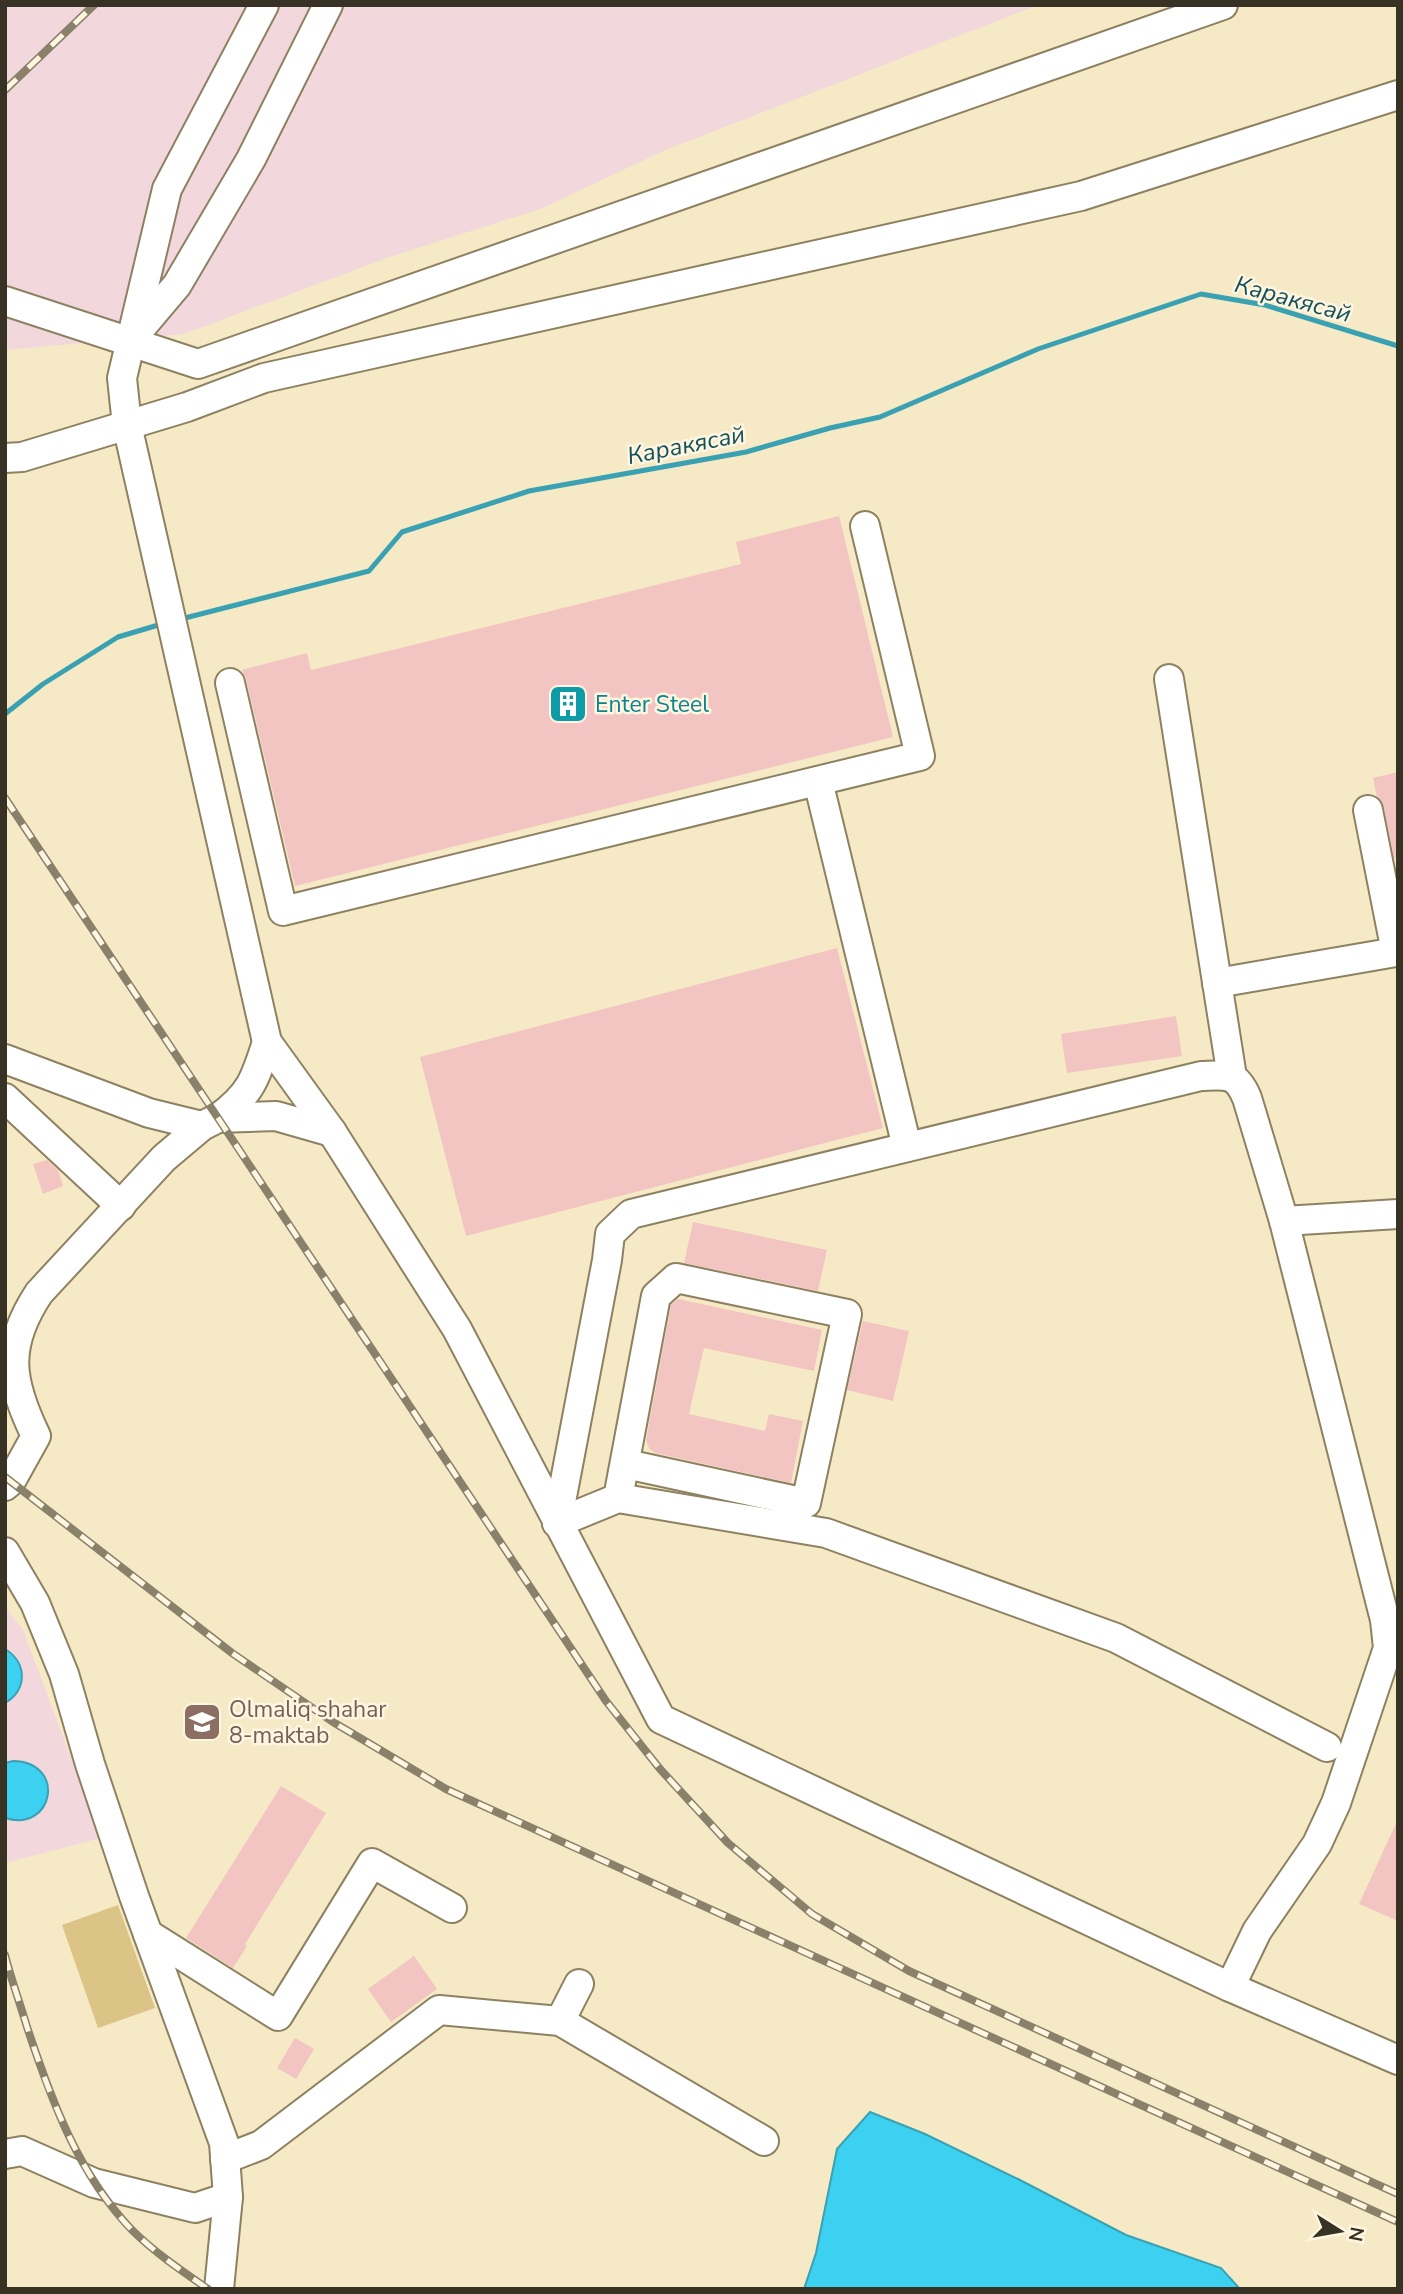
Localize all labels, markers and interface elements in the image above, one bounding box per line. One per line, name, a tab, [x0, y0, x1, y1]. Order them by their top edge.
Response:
water label: Каракясай	[1231, 268, 1355, 330]
water label: Каракясай	[624, 418, 748, 472]
building icon: Enter Steel	[547, 683, 589, 725]
place label: Enter Steel	[595, 689, 709, 720]
place label: Olmaliq shahar 8-maktab	[229, 1694, 387, 1751]
school or university icon: Olmaliq shahar 8-maktab	[181, 1701, 223, 1743]
north arrow	[1305, 2196, 1375, 2266]
text: N	[1342, 2225, 1370, 2244]

